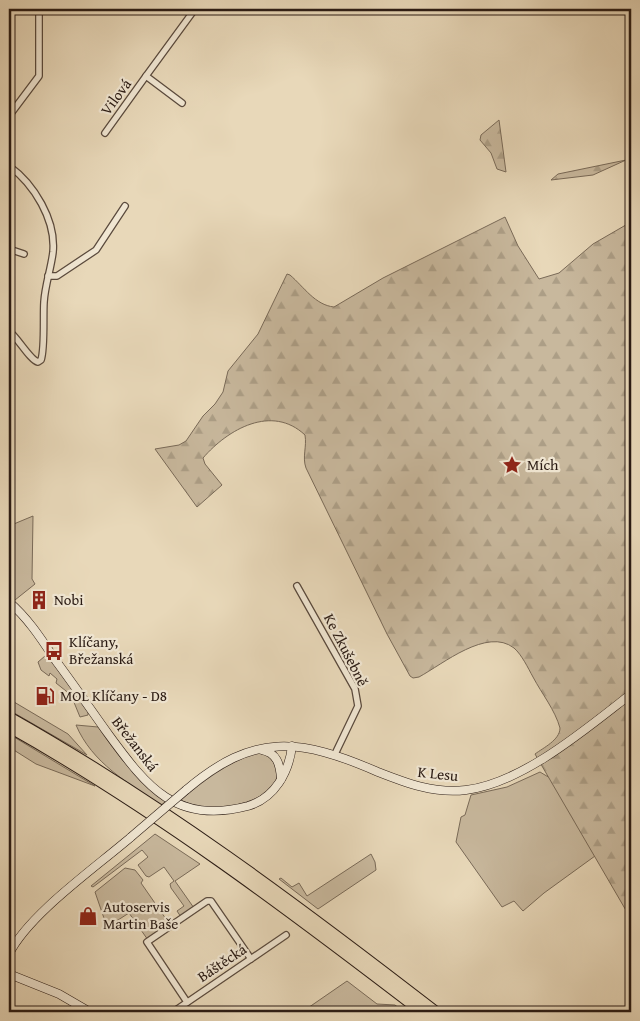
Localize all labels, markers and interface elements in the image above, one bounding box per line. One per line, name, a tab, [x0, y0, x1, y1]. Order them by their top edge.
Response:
street label: Vilová	[95, 74, 136, 119]
place icon: Mích	[501, 454, 523, 476]
place label: Mích	[527, 454, 559, 475]
building icon: Nobi	[28, 589, 50, 611]
place label: Nobi	[54, 589, 83, 610]
street label: Ke Zkušebně	[319, 610, 374, 690]
place label: Klíčany, Břežanská	[69, 631, 133, 669]
bus stop icon: Klíčany, Břežanská	[43, 640, 65, 662]
fuel station icon: MOL Klíčany - D8	[34, 685, 56, 707]
place label: MOL Klíčany - D8	[60, 685, 167, 706]
street label: Břežanská	[107, 712, 164, 776]
street label: K Lesu	[417, 761, 460, 786]
place label: Autoservis Martin Baše	[103, 896, 178, 934]
shop icon: Autoservis Martin Baše	[77, 905, 99, 927]
street label: Báštěcká	[193, 938, 250, 987]

